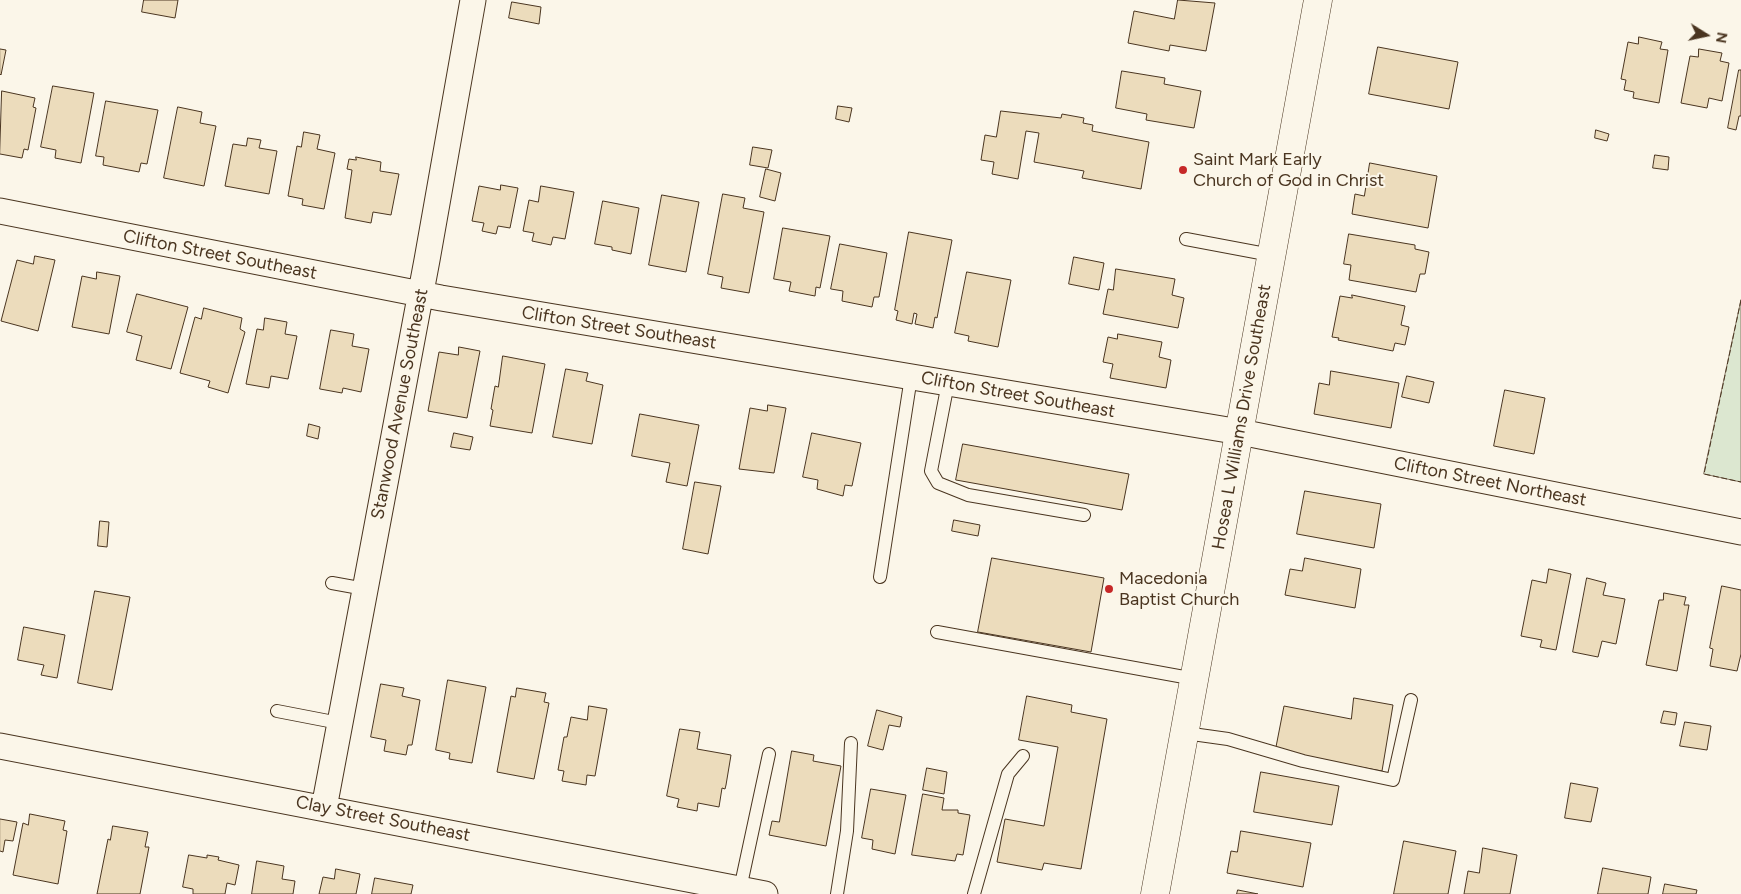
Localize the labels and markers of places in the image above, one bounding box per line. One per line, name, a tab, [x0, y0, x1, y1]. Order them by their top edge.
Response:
place label: Saint Mark Early Church of God in Christ	[1193, 149, 1384, 192]
marker: Saint Mark Early Church of God in Christ	[1177, 164, 1189, 176]
place label: Macedonia Baptist Church	[1119, 568, 1239, 610]
marker: Macedonia Baptist Church	[1103, 583, 1115, 595]

